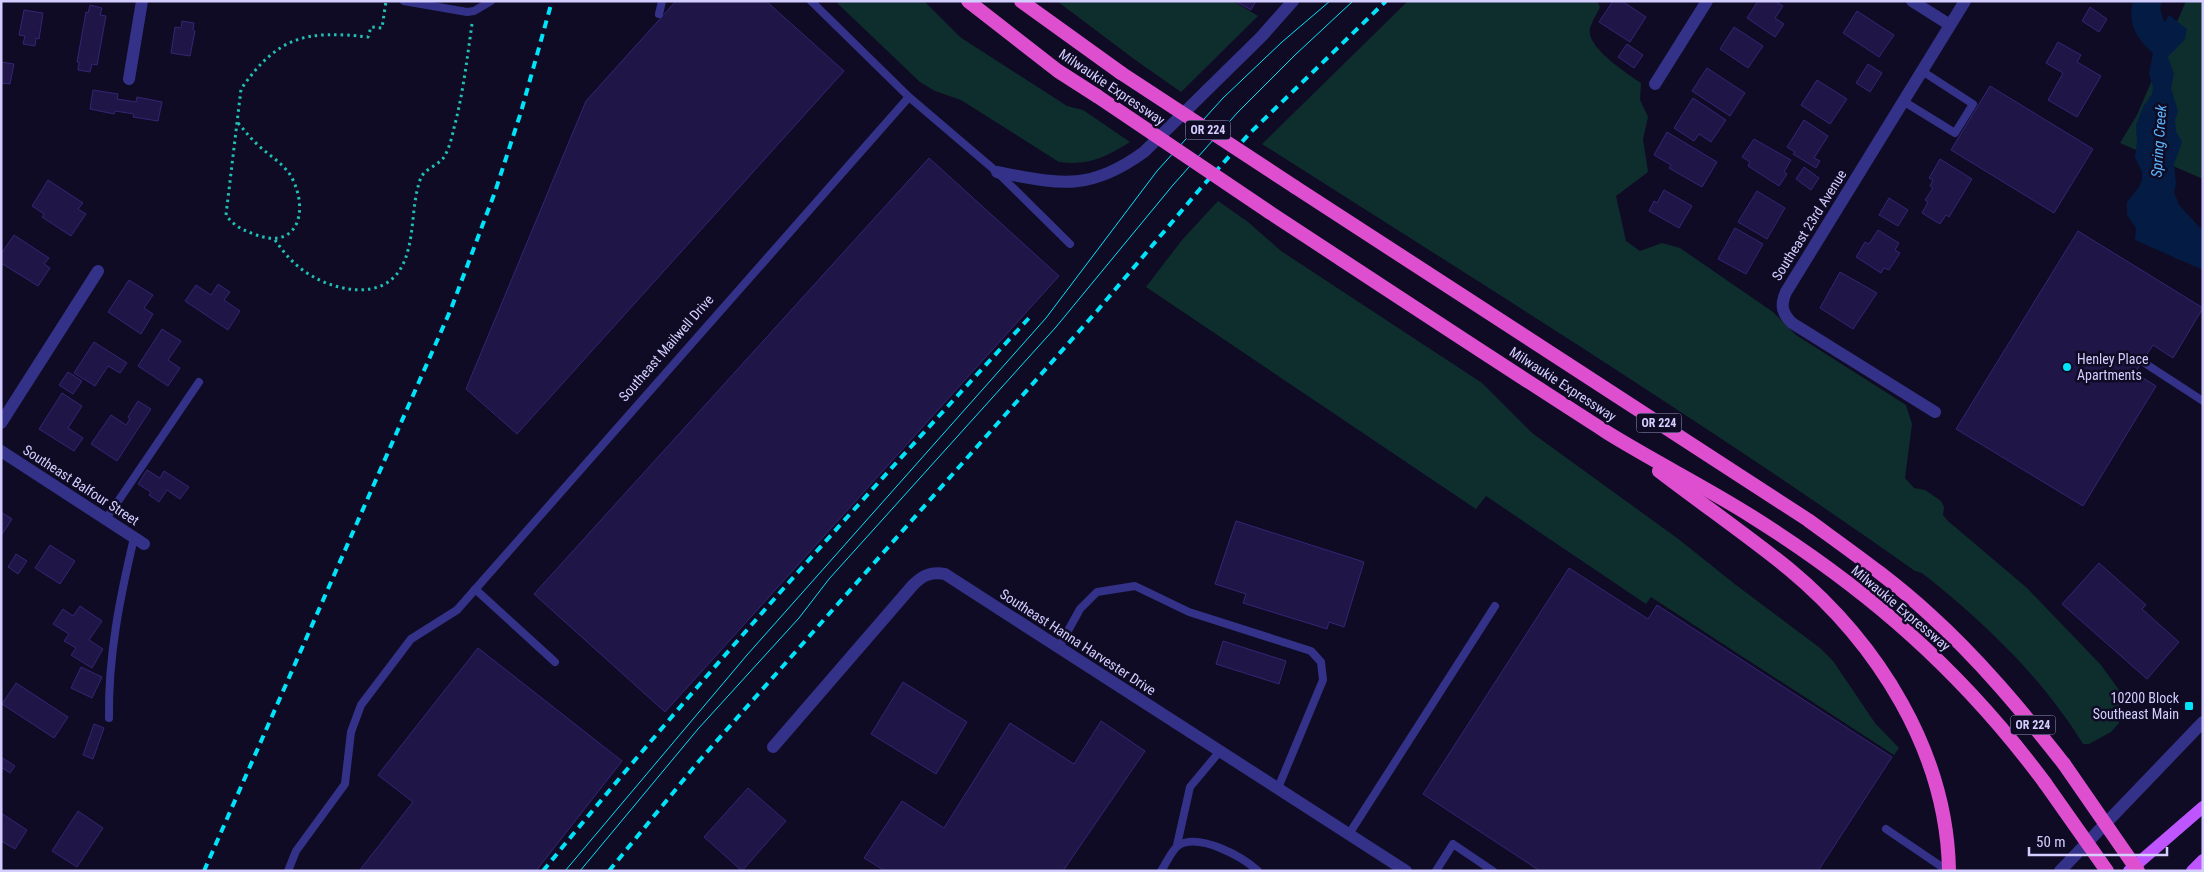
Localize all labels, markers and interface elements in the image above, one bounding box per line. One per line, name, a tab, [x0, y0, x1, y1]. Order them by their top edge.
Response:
street label: Milwaukie Expressway	[1056, 46, 1168, 128]
water label: Spring Creek	[2147, 104, 2171, 178]
road number: OR 224	[1186, 120, 1230, 140]
street label: Southeast 23rd Avenue	[1768, 166, 1850, 283]
street label: Southeast Mailwell Drive	[615, 291, 717, 405]
street label: Milwaukie Expressway	[1507, 344, 1619, 425]
place label: Henley Place Apartments	[2077, 351, 2149, 383]
marker: Henley Place Apartments	[2061, 361, 2073, 373]
road number: OR 224	[1636, 413, 1682, 432]
street label: Southeast Balfour Street	[20, 442, 142, 528]
street label: Milwaukie Expressway	[1848, 562, 1954, 654]
street label: Southeast Hanna Harvester Drive	[997, 586, 1159, 699]
place label: 10200 Block Southeast Main	[2093, 690, 2180, 722]
marker: 10200 Block Southeast Main	[2183, 700, 2195, 712]
road number: OR 224	[2010, 716, 2056, 734]
scale bar	[2029, 824, 2166, 856]
text: 50 m	[2036, 833, 2066, 851]

